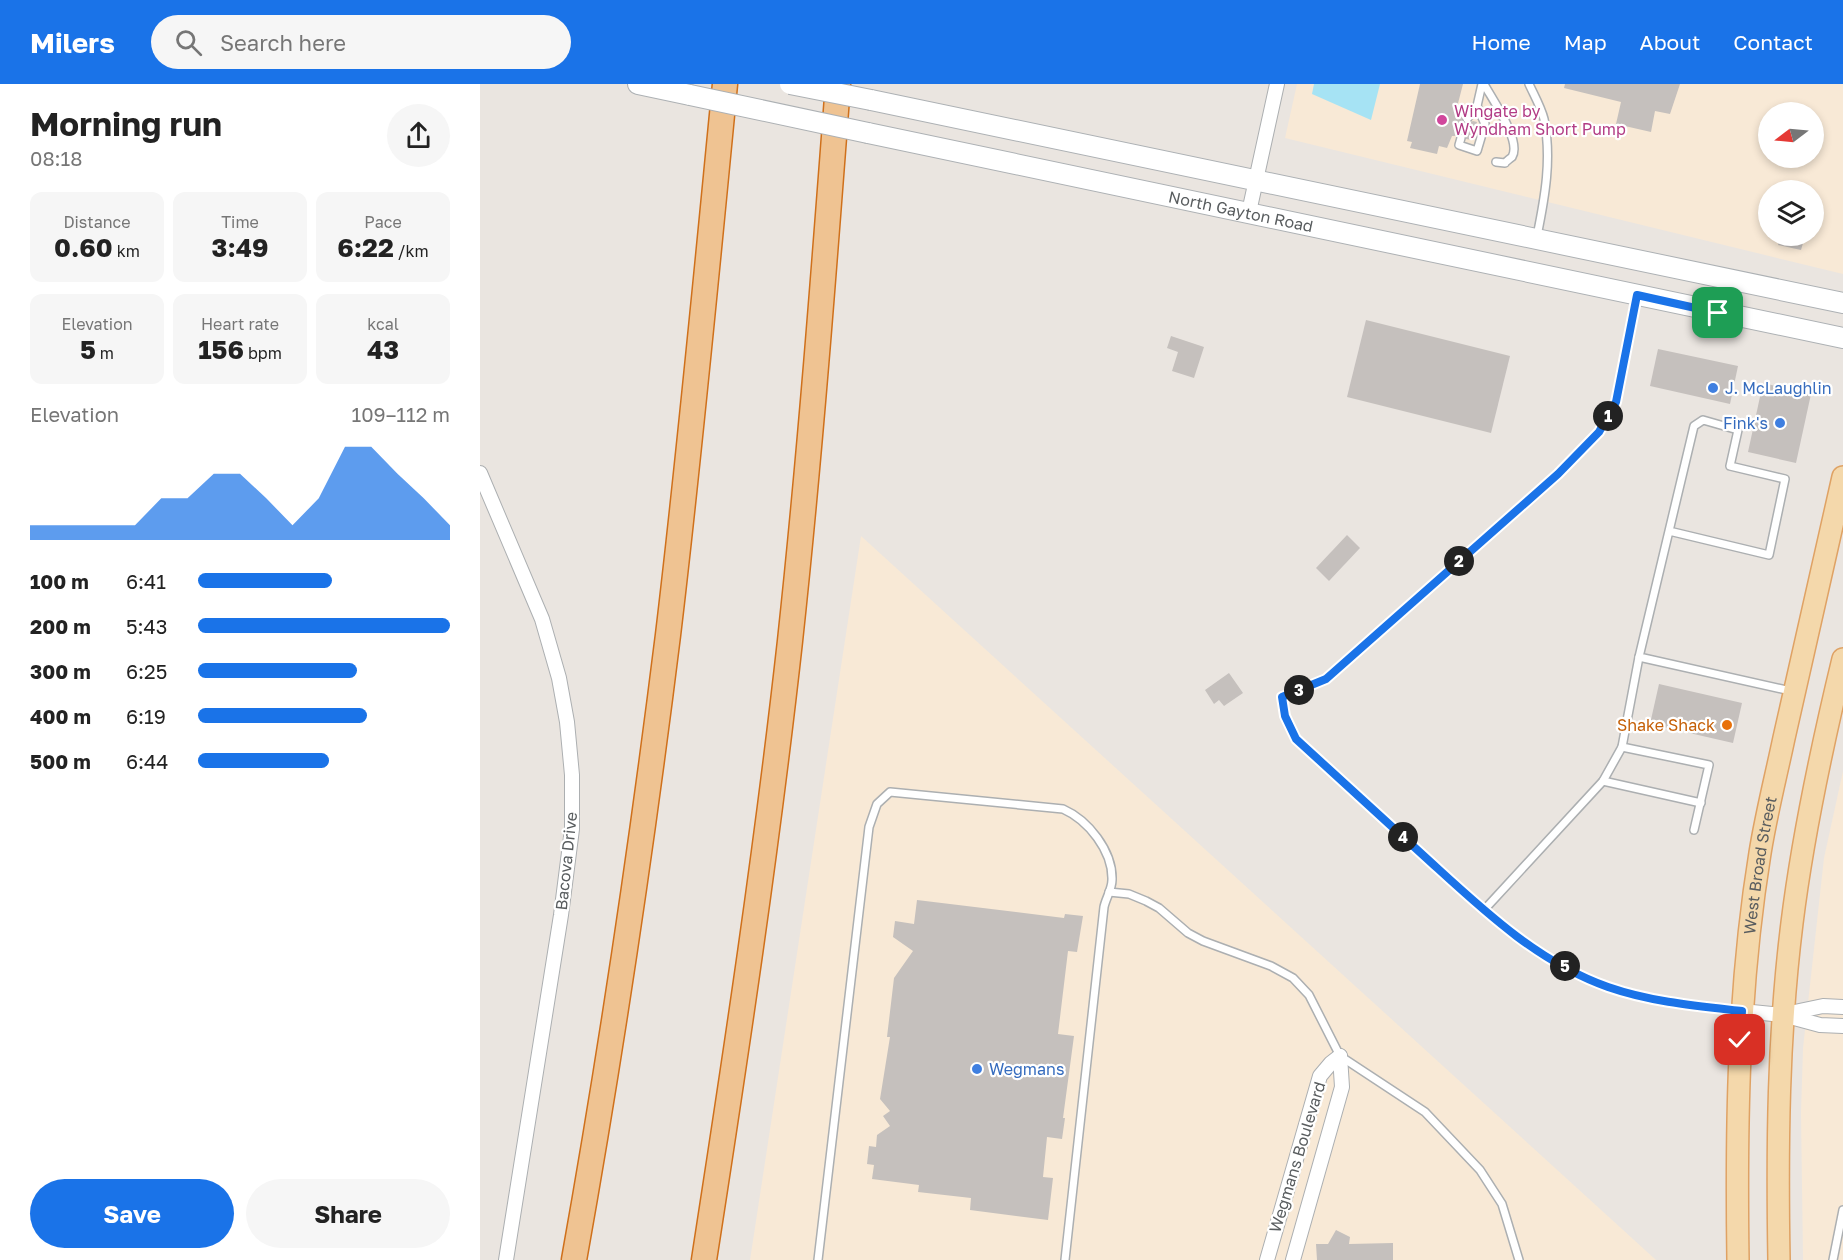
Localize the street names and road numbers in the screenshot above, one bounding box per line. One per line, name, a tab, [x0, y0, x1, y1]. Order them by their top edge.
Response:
street label: North Gayton Road	[1167, 186, 1315, 236]
street label: West Broad Street	[1739, 794, 1781, 935]
street label: Bacova Drive	[551, 811, 581, 911]
street label: Wegmans Boulevard	[1265, 1079, 1329, 1235]

